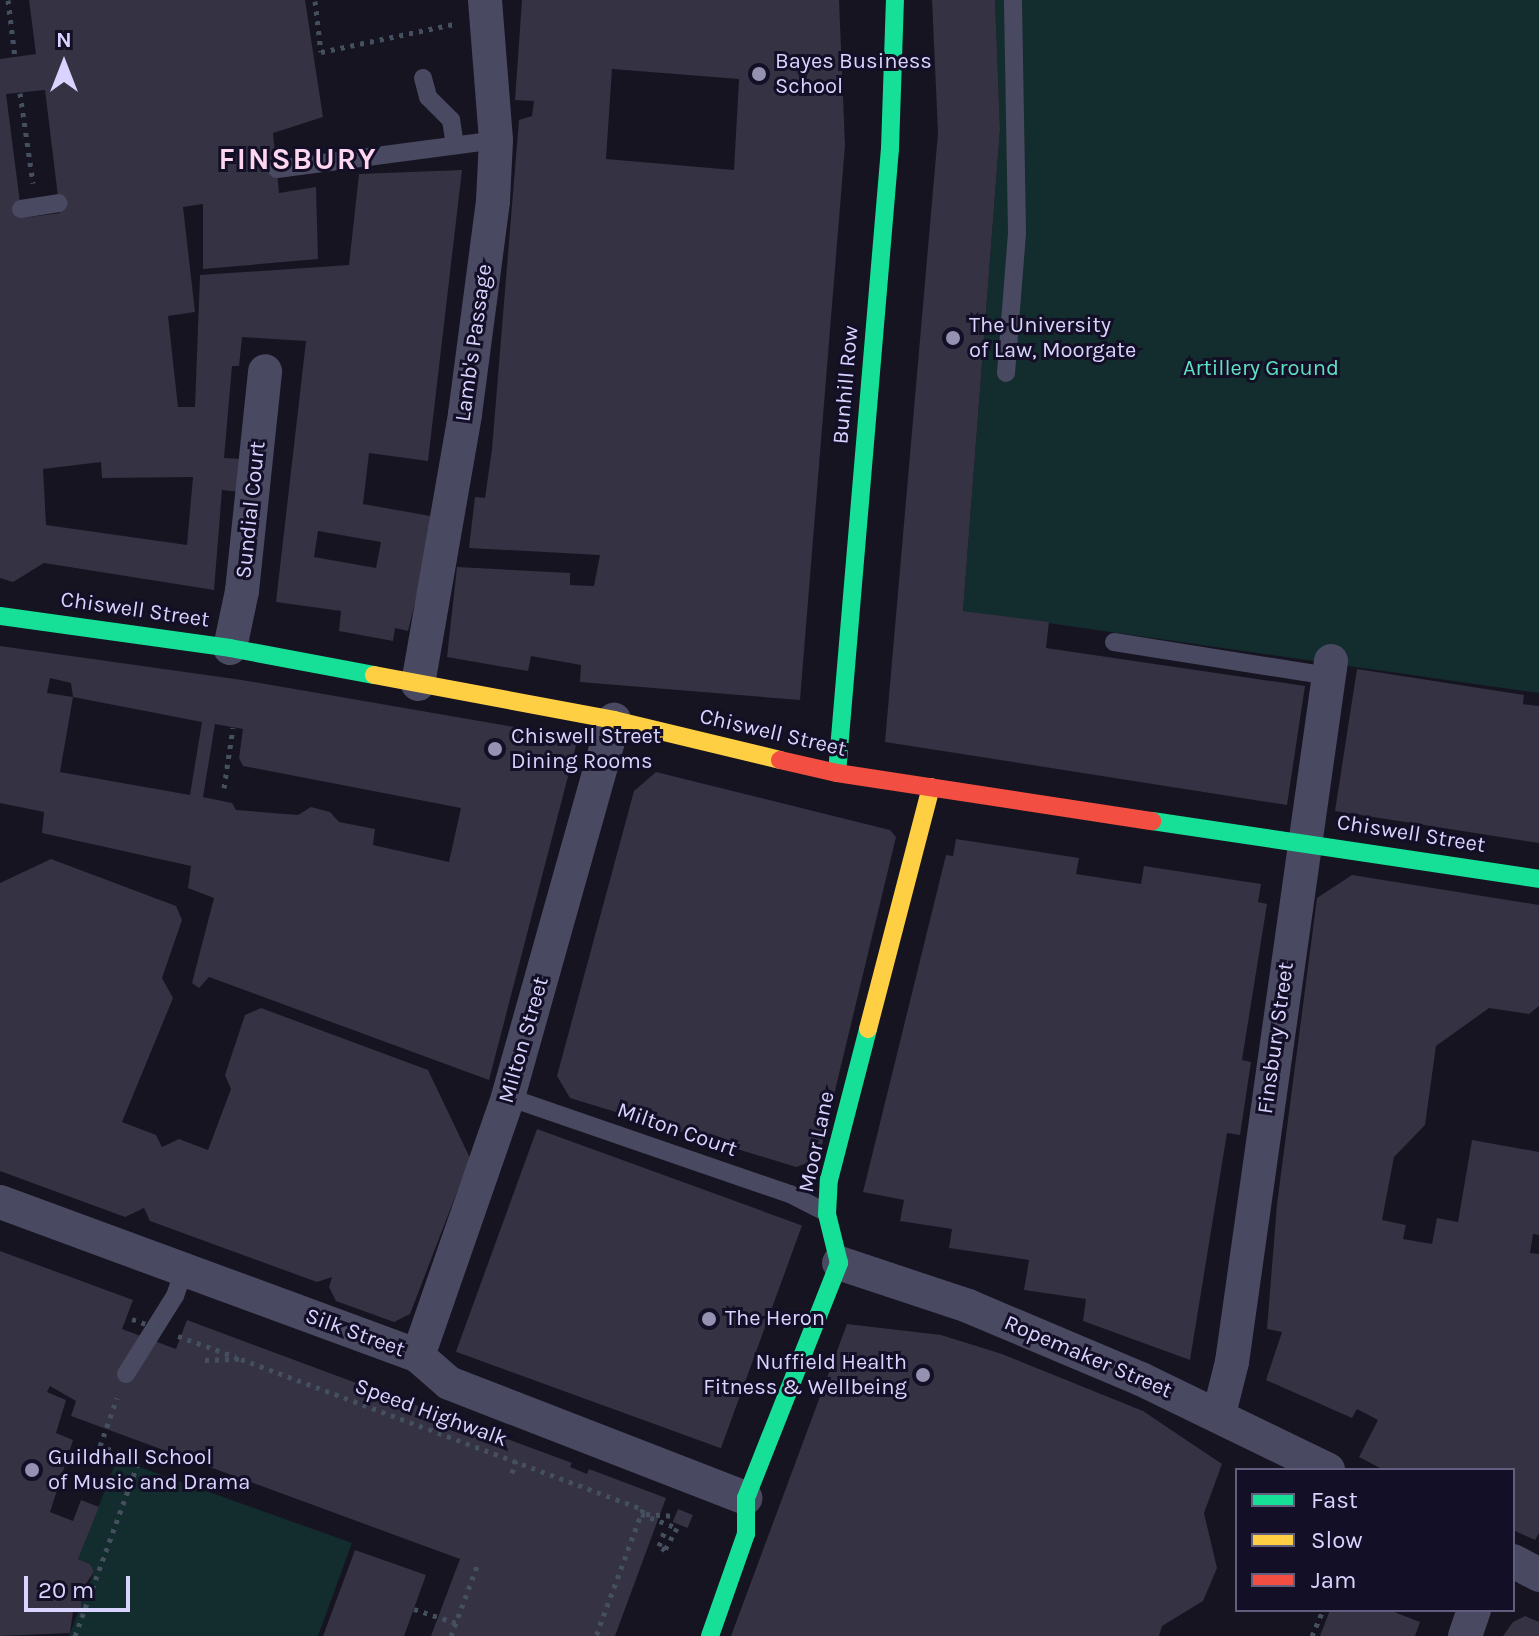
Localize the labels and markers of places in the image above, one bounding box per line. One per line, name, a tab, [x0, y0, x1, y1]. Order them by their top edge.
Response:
place label: Bayes Business School	[775, 48, 932, 100]
marker: Bayes Business School	[750, 65, 768, 83]
place label: The University of Law, Moorgate	[969, 312, 1136, 364]
marker: The University of Law, Moorgate	[944, 329, 962, 347]
place label: Chiswell Street Dining Rooms	[511, 723, 661, 774]
marker: Chiswell Street Dining Rooms	[486, 740, 504, 758]
place label: The Heron	[725, 1306, 825, 1332]
marker: The Heron	[700, 1310, 718, 1328]
place label: Nuffield Health Fitness & Wellbeing	[703, 1349, 907, 1400]
marker: Nuffield Health Fitness & Wellbeing	[914, 1366, 932, 1384]
place label: Guildhall School of Music and Drama	[48, 1444, 250, 1496]
marker: Guildhall School of Music and Drama	[23, 1461, 41, 1479]

